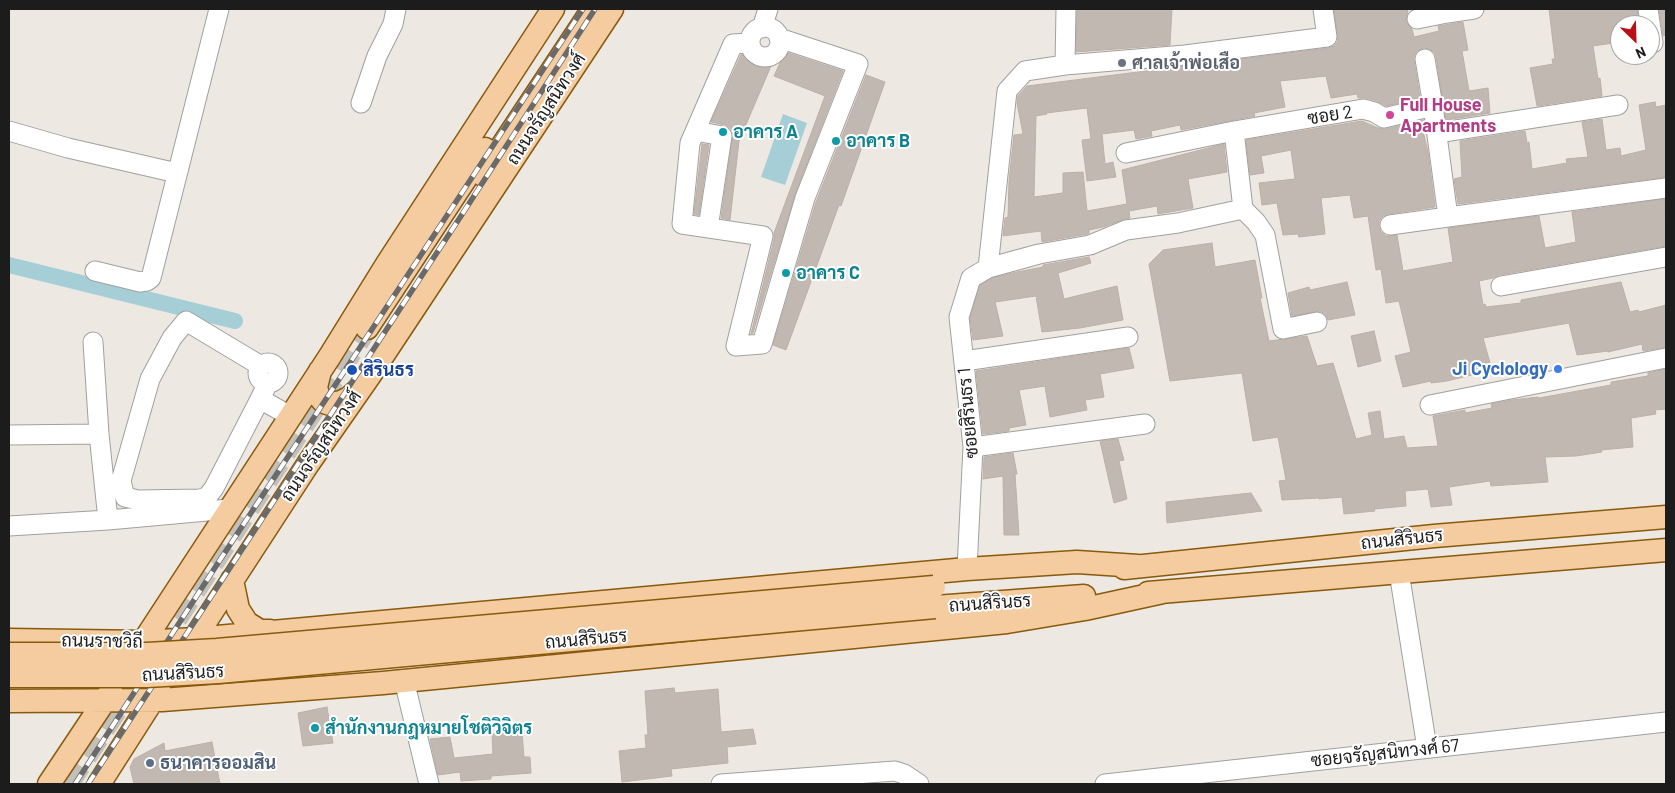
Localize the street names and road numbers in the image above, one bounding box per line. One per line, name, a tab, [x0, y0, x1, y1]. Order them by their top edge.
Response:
street label: ถนนจรัญสนิทวงศ์	[502, 49, 590, 169]
street label: ซอย 2	[1306, 101, 1354, 129]
street label: ซอยสิรินธร 1	[953, 367, 983, 459]
street label: ถนนจรัญสนิทวงศ์	[276, 386, 366, 506]
street label: ถนนสิรินธร	[1360, 524, 1444, 554]
street label: ถนนสิรินธร	[948, 589, 1032, 617]
street label: ถนนสิรินธร	[544, 625, 628, 653]
street label: ถนนราชวิถี	[61, 629, 143, 653]
street label: ถนนสิรินธร	[141, 660, 225, 686]
street label: ซอยจรัญสนิทวงศ์ 67	[1310, 734, 1460, 772]

